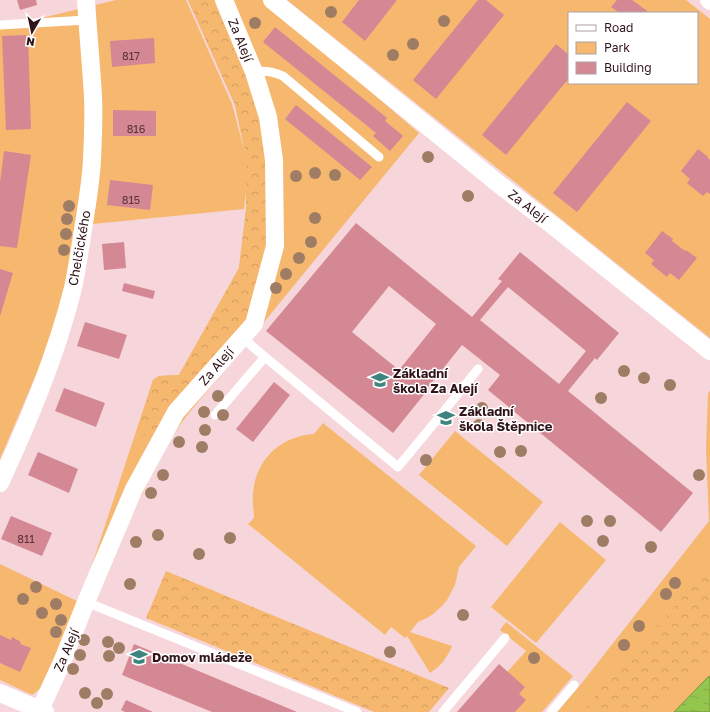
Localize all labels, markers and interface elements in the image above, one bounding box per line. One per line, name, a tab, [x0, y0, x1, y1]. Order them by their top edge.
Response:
north arrow	[12, 12, 52, 52]
legend	[568, 12, 698, 84]
street label: Za Alejí	[225, 16, 257, 65]
text: Road	[604, 20, 633, 35]
text: N	[25, 35, 36, 49]
text: Park	[604, 40, 630, 55]
house number: 817	[122, 49, 140, 62]
text: Building	[604, 60, 652, 75]
house number: 816	[127, 122, 146, 135]
street label: Za Alejí	[505, 186, 552, 227]
house number: 815	[122, 193, 140, 206]
street label: Chelčického	[64, 209, 94, 287]
street label: Za Alejí	[195, 342, 238, 388]
place label: Základní škola Za Alejí	[393, 365, 479, 396]
school or university icon: Základní škola Za Alejí	[370, 370, 390, 390]
place label: Základní škola Štěpnice	[459, 403, 553, 434]
school or university icon: Základní škola Štěpnice	[436, 408, 456, 428]
house number: 811	[17, 532, 35, 545]
street label: Za Alejí	[50, 625, 83, 674]
school or university icon: Domov mládeže	[129, 647, 149, 667]
place label: Domov mládeže	[152, 649, 253, 665]

